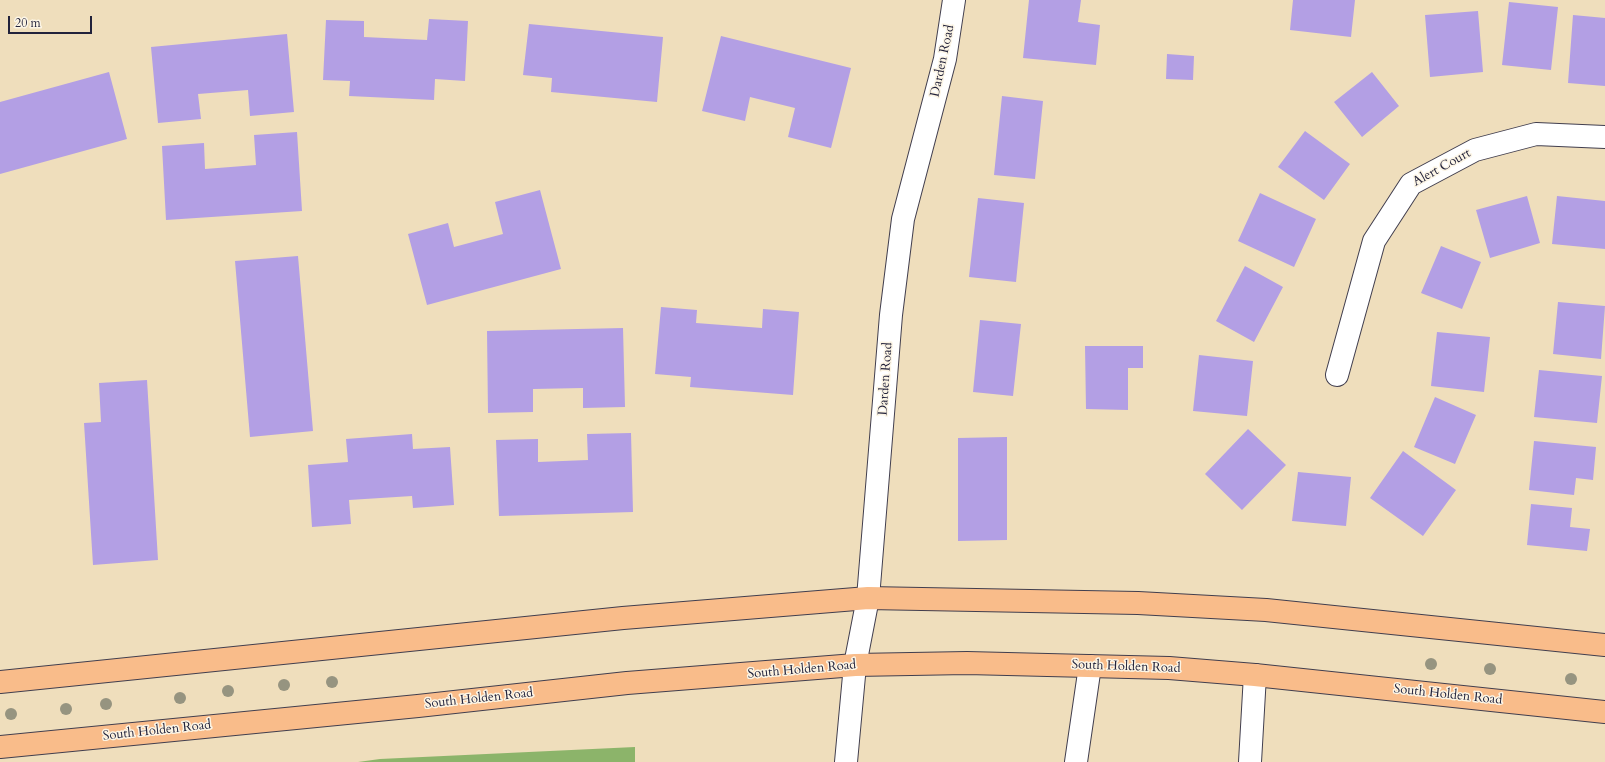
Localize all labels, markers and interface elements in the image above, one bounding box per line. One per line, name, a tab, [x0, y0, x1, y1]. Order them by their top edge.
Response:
scale bar	[10, 8, 94, 34]
text: 20 m	[15, 15, 41, 31]
street label: Darden Road	[928, 24, 958, 98]
street label: Alert Court	[1410, 146, 1474, 190]
street label: Darden Road	[876, 342, 896, 416]
street label: South Holden Road	[747, 657, 857, 683]
street label: South Holden Road	[1071, 657, 1181, 677]
street label: South Holden Road	[1393, 682, 1503, 708]
street label: South Holden Road	[424, 686, 534, 712]
street label: South Holden Road	[102, 718, 212, 744]

